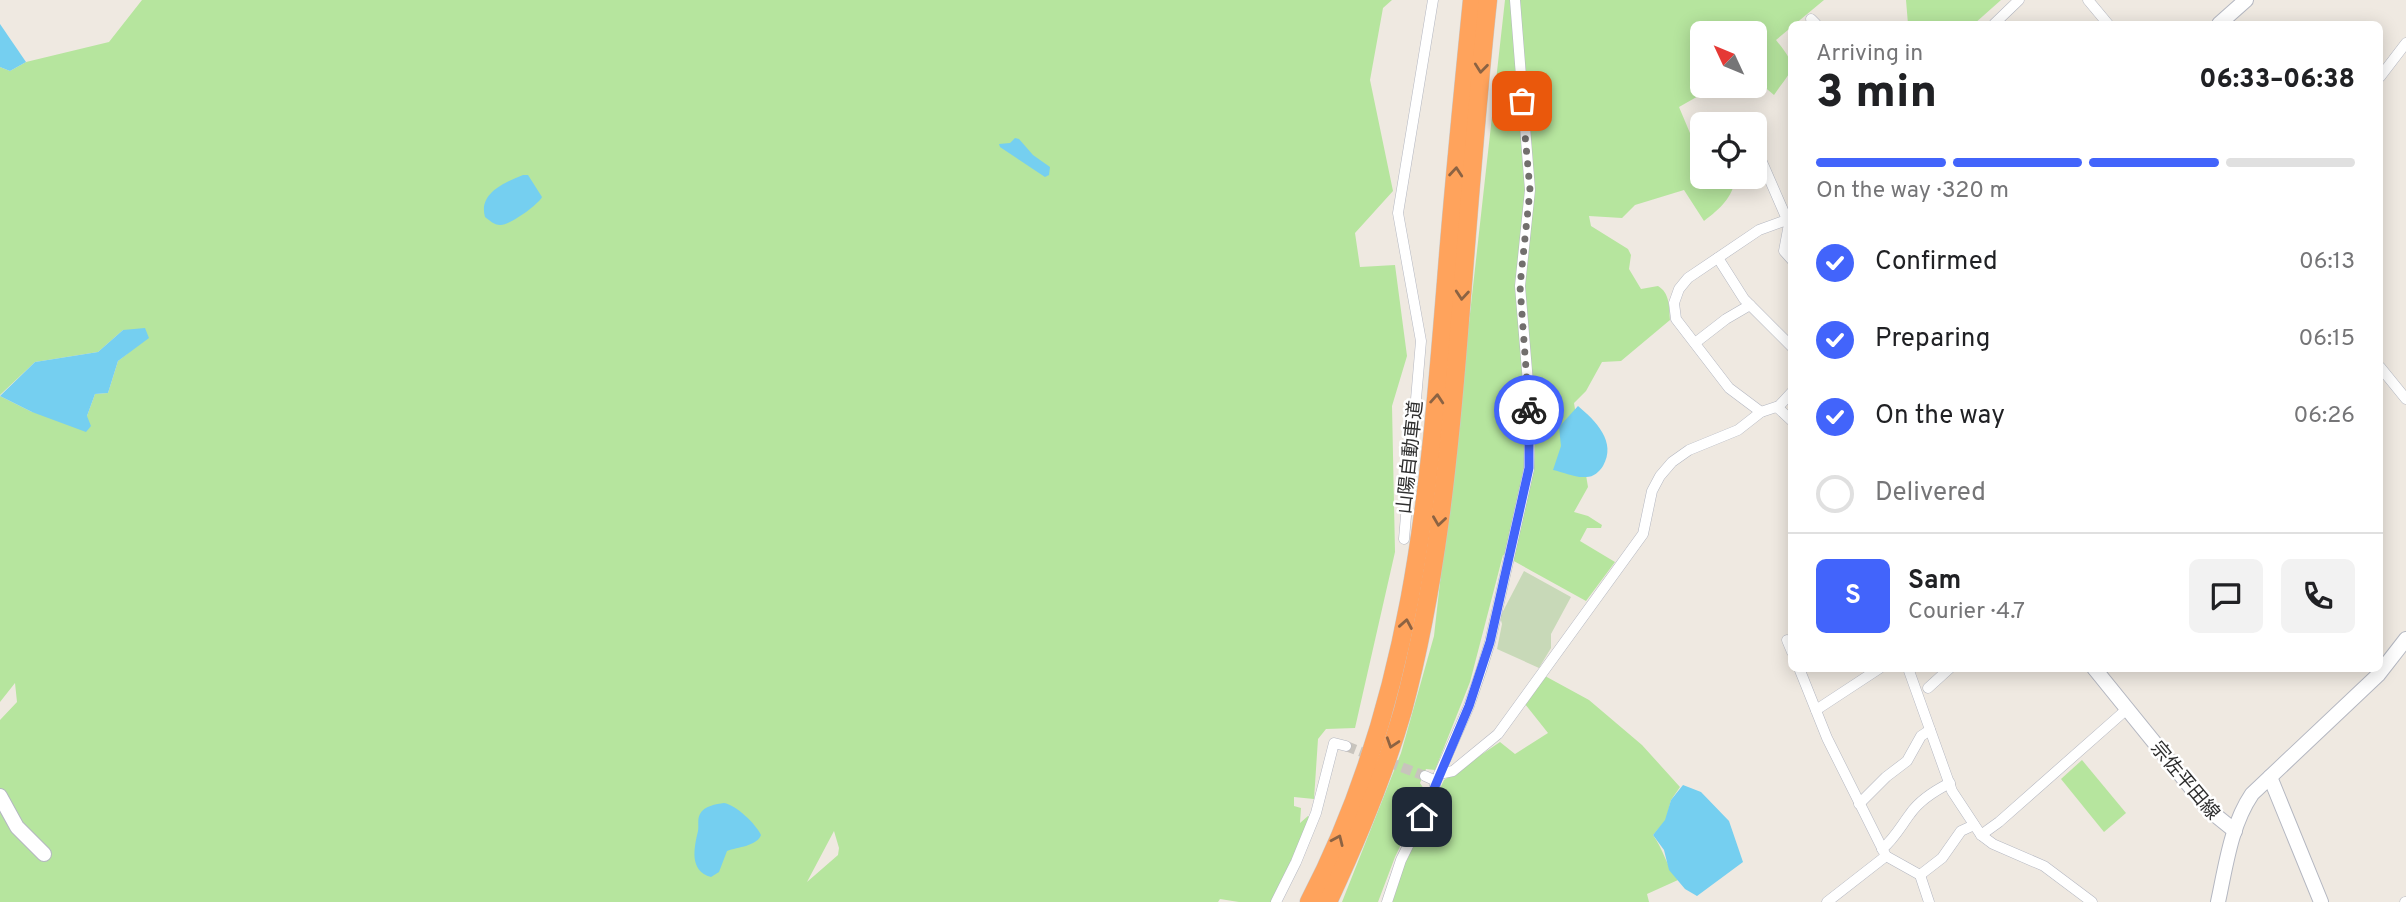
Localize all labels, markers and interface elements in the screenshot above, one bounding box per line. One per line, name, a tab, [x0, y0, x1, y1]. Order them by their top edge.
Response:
north arrow	[1690, 21, 1768, 98]
map controls	[1690, 21, 1767, 189]
text: Arriving in	[1816, 40, 1923, 69]
one-way arrow	[1474, 63, 1489, 74]
text: 06:33–06:38	[2199, 64, 2355, 97]
text: 3 min	[1816, 65, 1937, 124]
pin	[1492, 71, 1552, 131]
icon: bag	[1503, 82, 1541, 120]
button: locate	[1690, 112, 1767, 189]
one-way arrow	[1448, 166, 1463, 178]
text: On the way · 320 m	[1816, 177, 2009, 206]
icon: check	[1816, 244, 1854, 282]
text: Confirmed	[1875, 246, 1998, 279]
text: 06:13	[2299, 248, 2355, 277]
one-way arrow	[1455, 289, 1470, 300]
icon: check	[1816, 321, 1854, 359]
text: Preparing	[1875, 323, 1990, 356]
text: 06:15	[2298, 325, 2355, 354]
courier	[1494, 375, 1564, 445]
icon: bike	[1510, 391, 1548, 429]
one-way arrow	[1429, 393, 1444, 404]
icon: check	[1816, 398, 1854, 436]
street label: 山陽自動車道	[1393, 399, 1429, 515]
text: On the way	[1875, 400, 2005, 433]
text: 06:26	[2294, 402, 2355, 431]
text: Delivered	[1875, 477, 1986, 510]
one-way arrow	[1432, 515, 1447, 527]
button: chat	[2189, 559, 2263, 633]
button: phone	[2281, 559, 2355, 633]
text: Sam	[1908, 565, 1961, 598]
text: S	[1845, 580, 1861, 613]
text: Courier · 4.7	[1908, 598, 2025, 627]
one-way arrow	[1397, 618, 1412, 630]
one-way arrow	[1386, 736, 1400, 749]
street label: 宗佐平田線	[2145, 737, 2224, 825]
pin	[1392, 787, 1452, 847]
icon: home	[1403, 798, 1441, 836]
one-way arrow	[1330, 835, 1344, 848]

